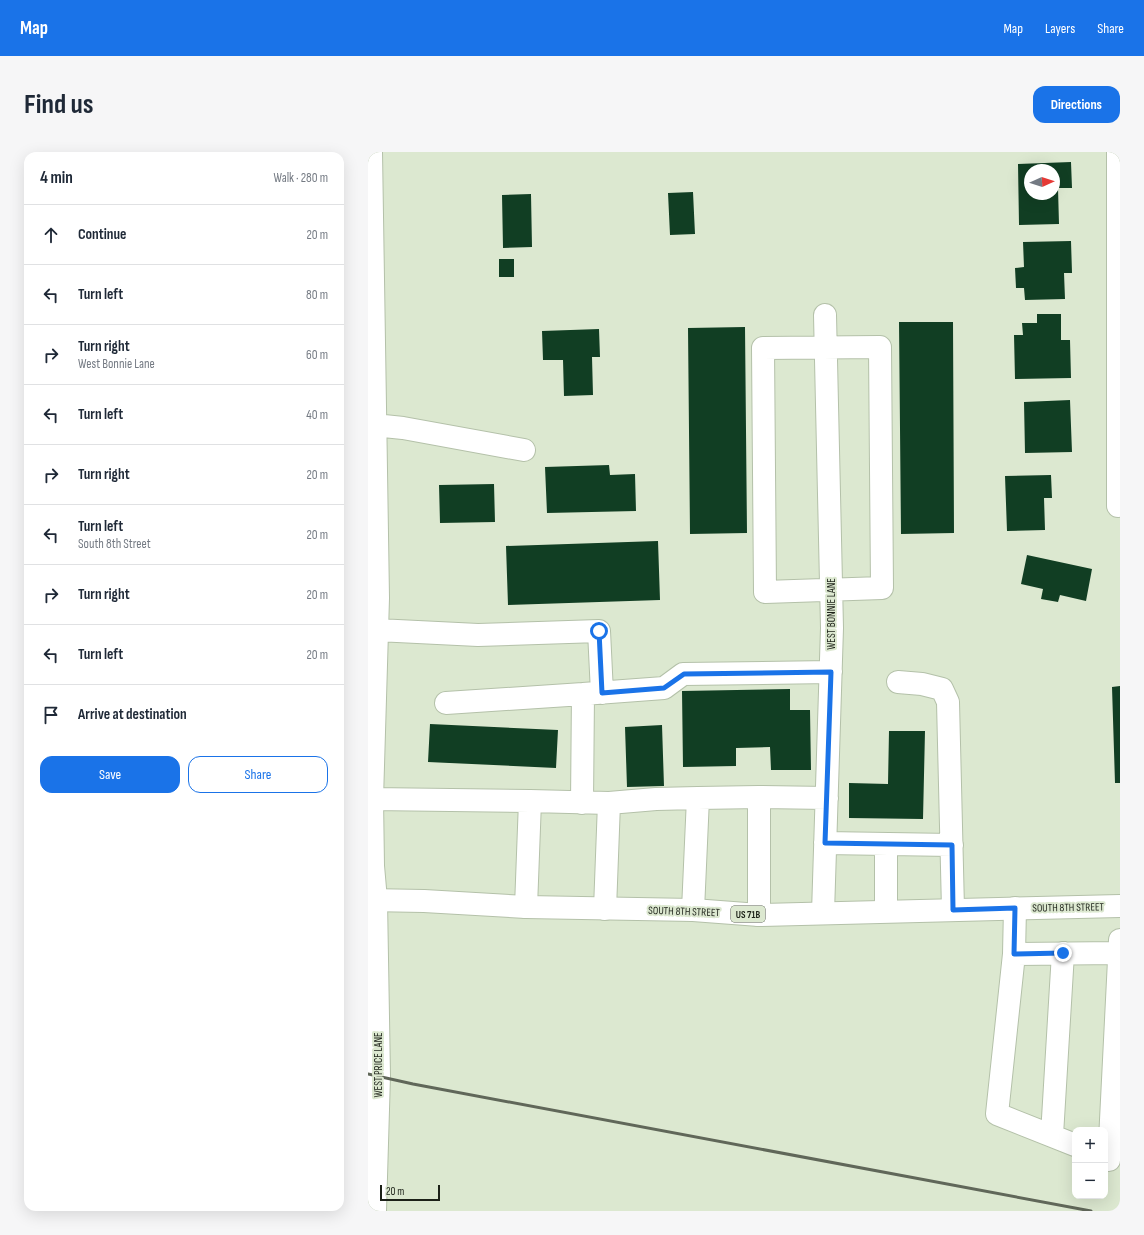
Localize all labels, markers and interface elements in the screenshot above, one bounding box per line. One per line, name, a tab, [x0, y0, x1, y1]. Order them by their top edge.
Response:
text: Map	[20, 17, 48, 40]
text: Map	[1003, 20, 1023, 37]
text: Layers	[1045, 20, 1075, 37]
text: Share	[1097, 20, 1124, 37]
button: Directions	[1033, 86, 1120, 123]
text: Find us	[24, 88, 93, 121]
north arrow	[1024, 164, 1060, 200]
text: 4 min	[40, 168, 73, 188]
text: Walk · 280 m	[274, 170, 328, 186]
icon: ahead	[40, 224, 62, 246]
text: Continue	[78, 225, 127, 244]
text: 20 m	[306, 227, 328, 243]
icon: left	[40, 284, 62, 306]
text: Turn left	[78, 285, 123, 304]
text: 80 m	[306, 287, 328, 303]
text: Turn right	[78, 337, 130, 356]
icon: right	[40, 344, 62, 366]
text: 60 m	[306, 347, 328, 363]
text: West Bonnie Lane	[78, 356, 155, 372]
icon: left	[40, 404, 62, 426]
text: Turn left	[78, 405, 123, 424]
text: 40 m	[306, 407, 328, 423]
icon: right	[40, 464, 62, 486]
text: Turn right	[78, 465, 130, 484]
text: 20 m	[306, 467, 328, 483]
text: Turn left	[78, 517, 123, 536]
icon: left	[40, 524, 62, 546]
text: 20 m	[306, 527, 328, 543]
text: South 8th Street	[78, 536, 151, 552]
street label: WEST BONNIE LANE	[825, 578, 838, 650]
icon: right	[40, 584, 62, 606]
text: Turn right	[78, 585, 130, 604]
text: 20 m	[306, 587, 328, 603]
route start	[590, 622, 608, 640]
icon: left	[40, 644, 62, 666]
text: Turn left	[78, 645, 123, 664]
text: 20 m	[306, 647, 328, 663]
icon: arrive	[40, 704, 62, 726]
text: Arrive at destination	[78, 705, 187, 724]
button: Save	[40, 756, 180, 793]
button: Share	[188, 756, 328, 793]
street label: SOUTH 8TH STREET	[1032, 900, 1104, 915]
street label: SOUTH 8TH STREET	[648, 904, 721, 919]
road number: US 71B	[731, 906, 765, 922]
route end	[1054, 944, 1072, 962]
street label: WEST PRICE LANE	[372, 1032, 385, 1098]
map controls	[1072, 1127, 1108, 1199]
button: +	[1072, 1127, 1108, 1163]
button: −	[1072, 1163, 1108, 1199]
scale bar	[380, 1183, 440, 1202]
text: 20 m	[386, 1185, 404, 1198]

